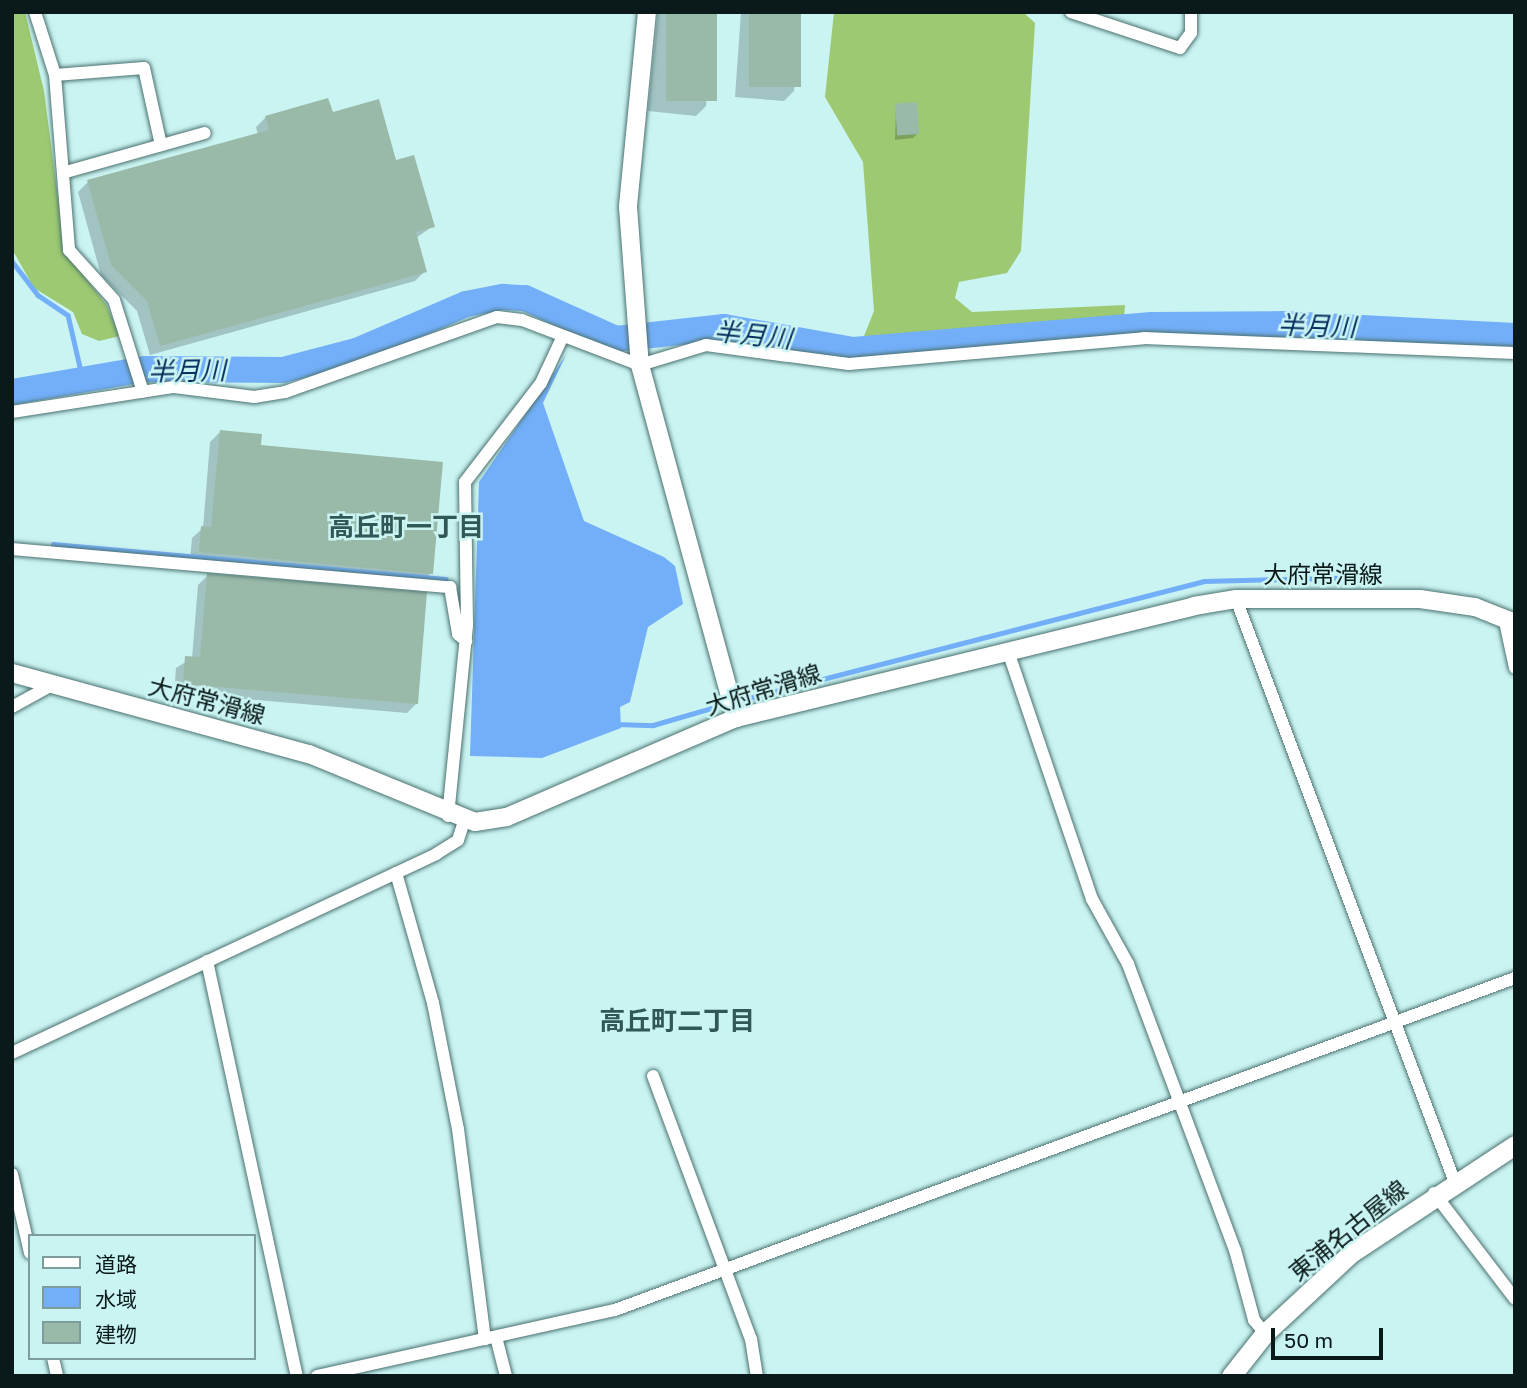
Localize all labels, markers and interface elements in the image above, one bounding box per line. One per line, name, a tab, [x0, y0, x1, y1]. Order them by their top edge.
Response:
water label: 半月川	[1277, 309, 1357, 343]
water label: 半月川	[713, 315, 793, 355]
water label: 半月川	[148, 355, 226, 387]
district label: 高丘町一丁目	[328, 511, 484, 543]
street label: 大府常滑線	[1263, 560, 1383, 588]
street label: 大府常滑線	[701, 658, 825, 720]
street label: 大府常滑線	[145, 671, 269, 729]
district label: 高丘町二丁目	[599, 1005, 755, 1037]
street label: 東浦名古屋線	[1283, 1173, 1413, 1287]
legend	[28, 1234, 256, 1360]
text: 道路	[95, 1251, 137, 1277]
text: 水域	[95, 1286, 137, 1312]
scale bar	[1275, 1314, 1387, 1358]
text: 建物	[95, 1321, 137, 1347]
text: 50 m	[1284, 1327, 1333, 1353]

